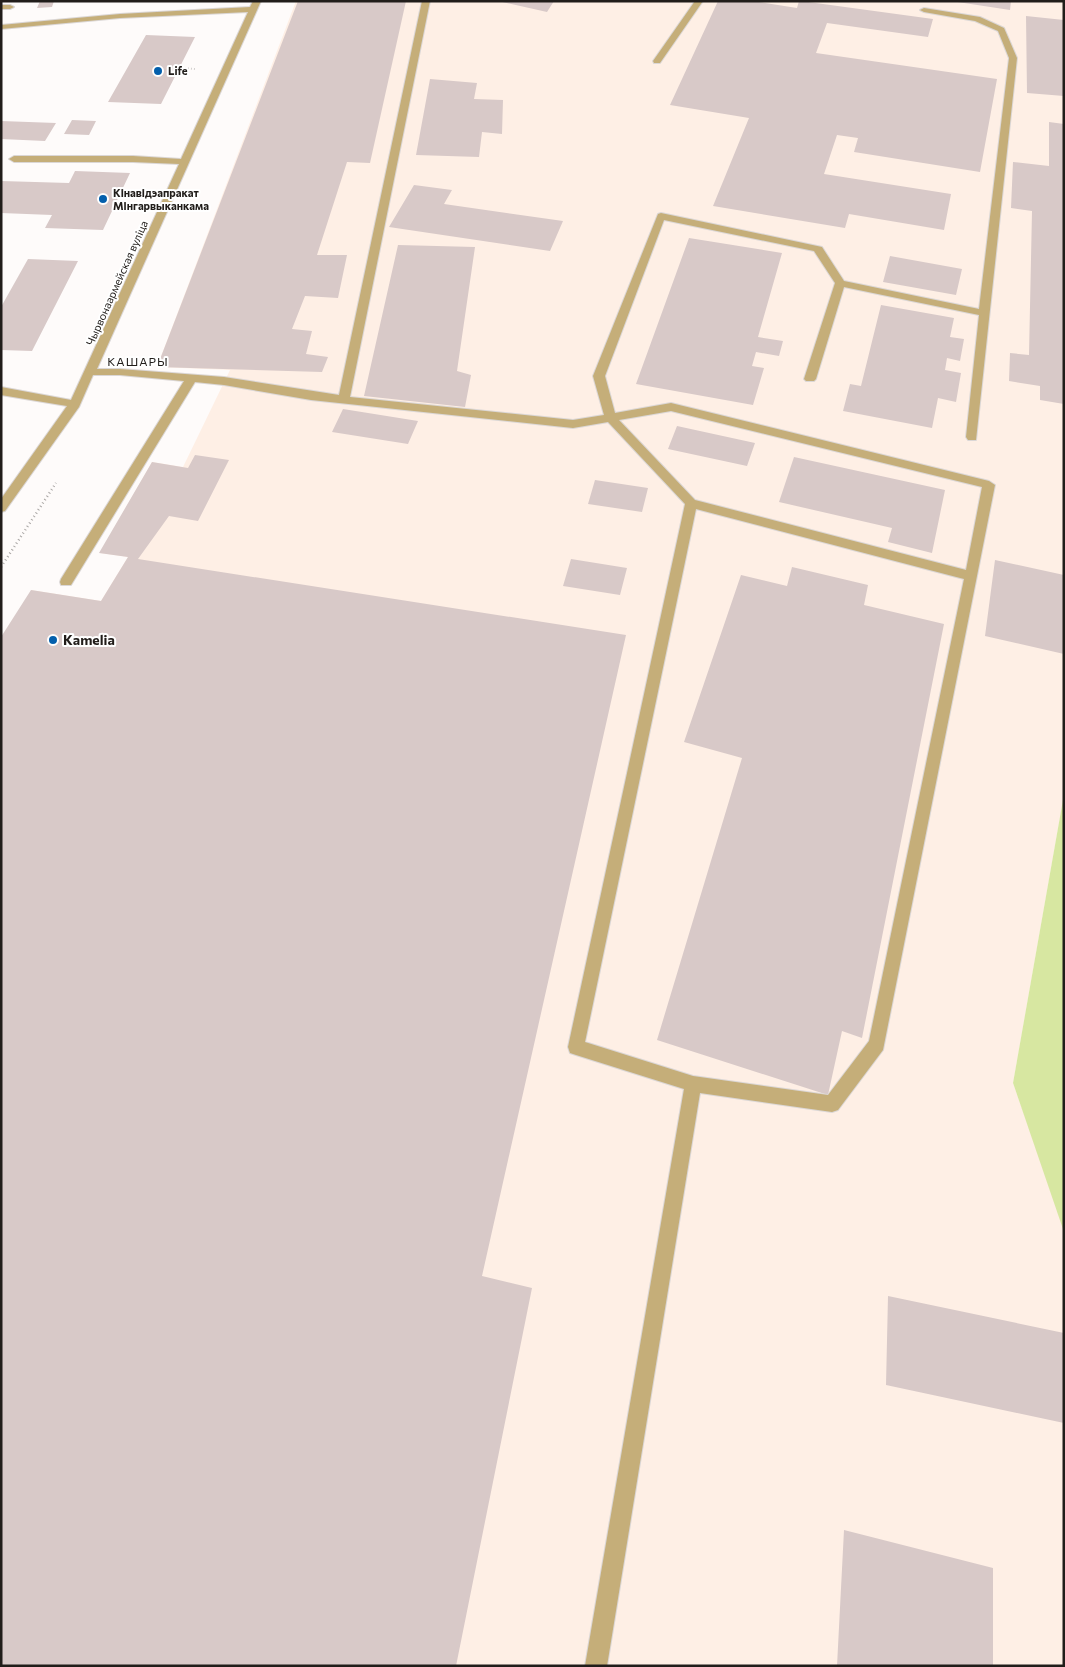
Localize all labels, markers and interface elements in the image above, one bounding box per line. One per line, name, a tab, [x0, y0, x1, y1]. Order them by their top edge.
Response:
place label: Life	[168, 64, 188, 77]
marker: Life	[152, 65, 164, 77]
place label: Кінавідэапракат Мінгарвыканкама	[113, 186, 209, 212]
marker: Кінавідэапракат Мінгарвыканкама	[97, 193, 109, 205]
street label: Чырвонаармейская вуліца	[83, 218, 150, 347]
district label: КАШАРЫ	[107, 354, 169, 368]
place label: Kamelia	[63, 631, 115, 648]
marker: Kamelia	[47, 634, 59, 646]

